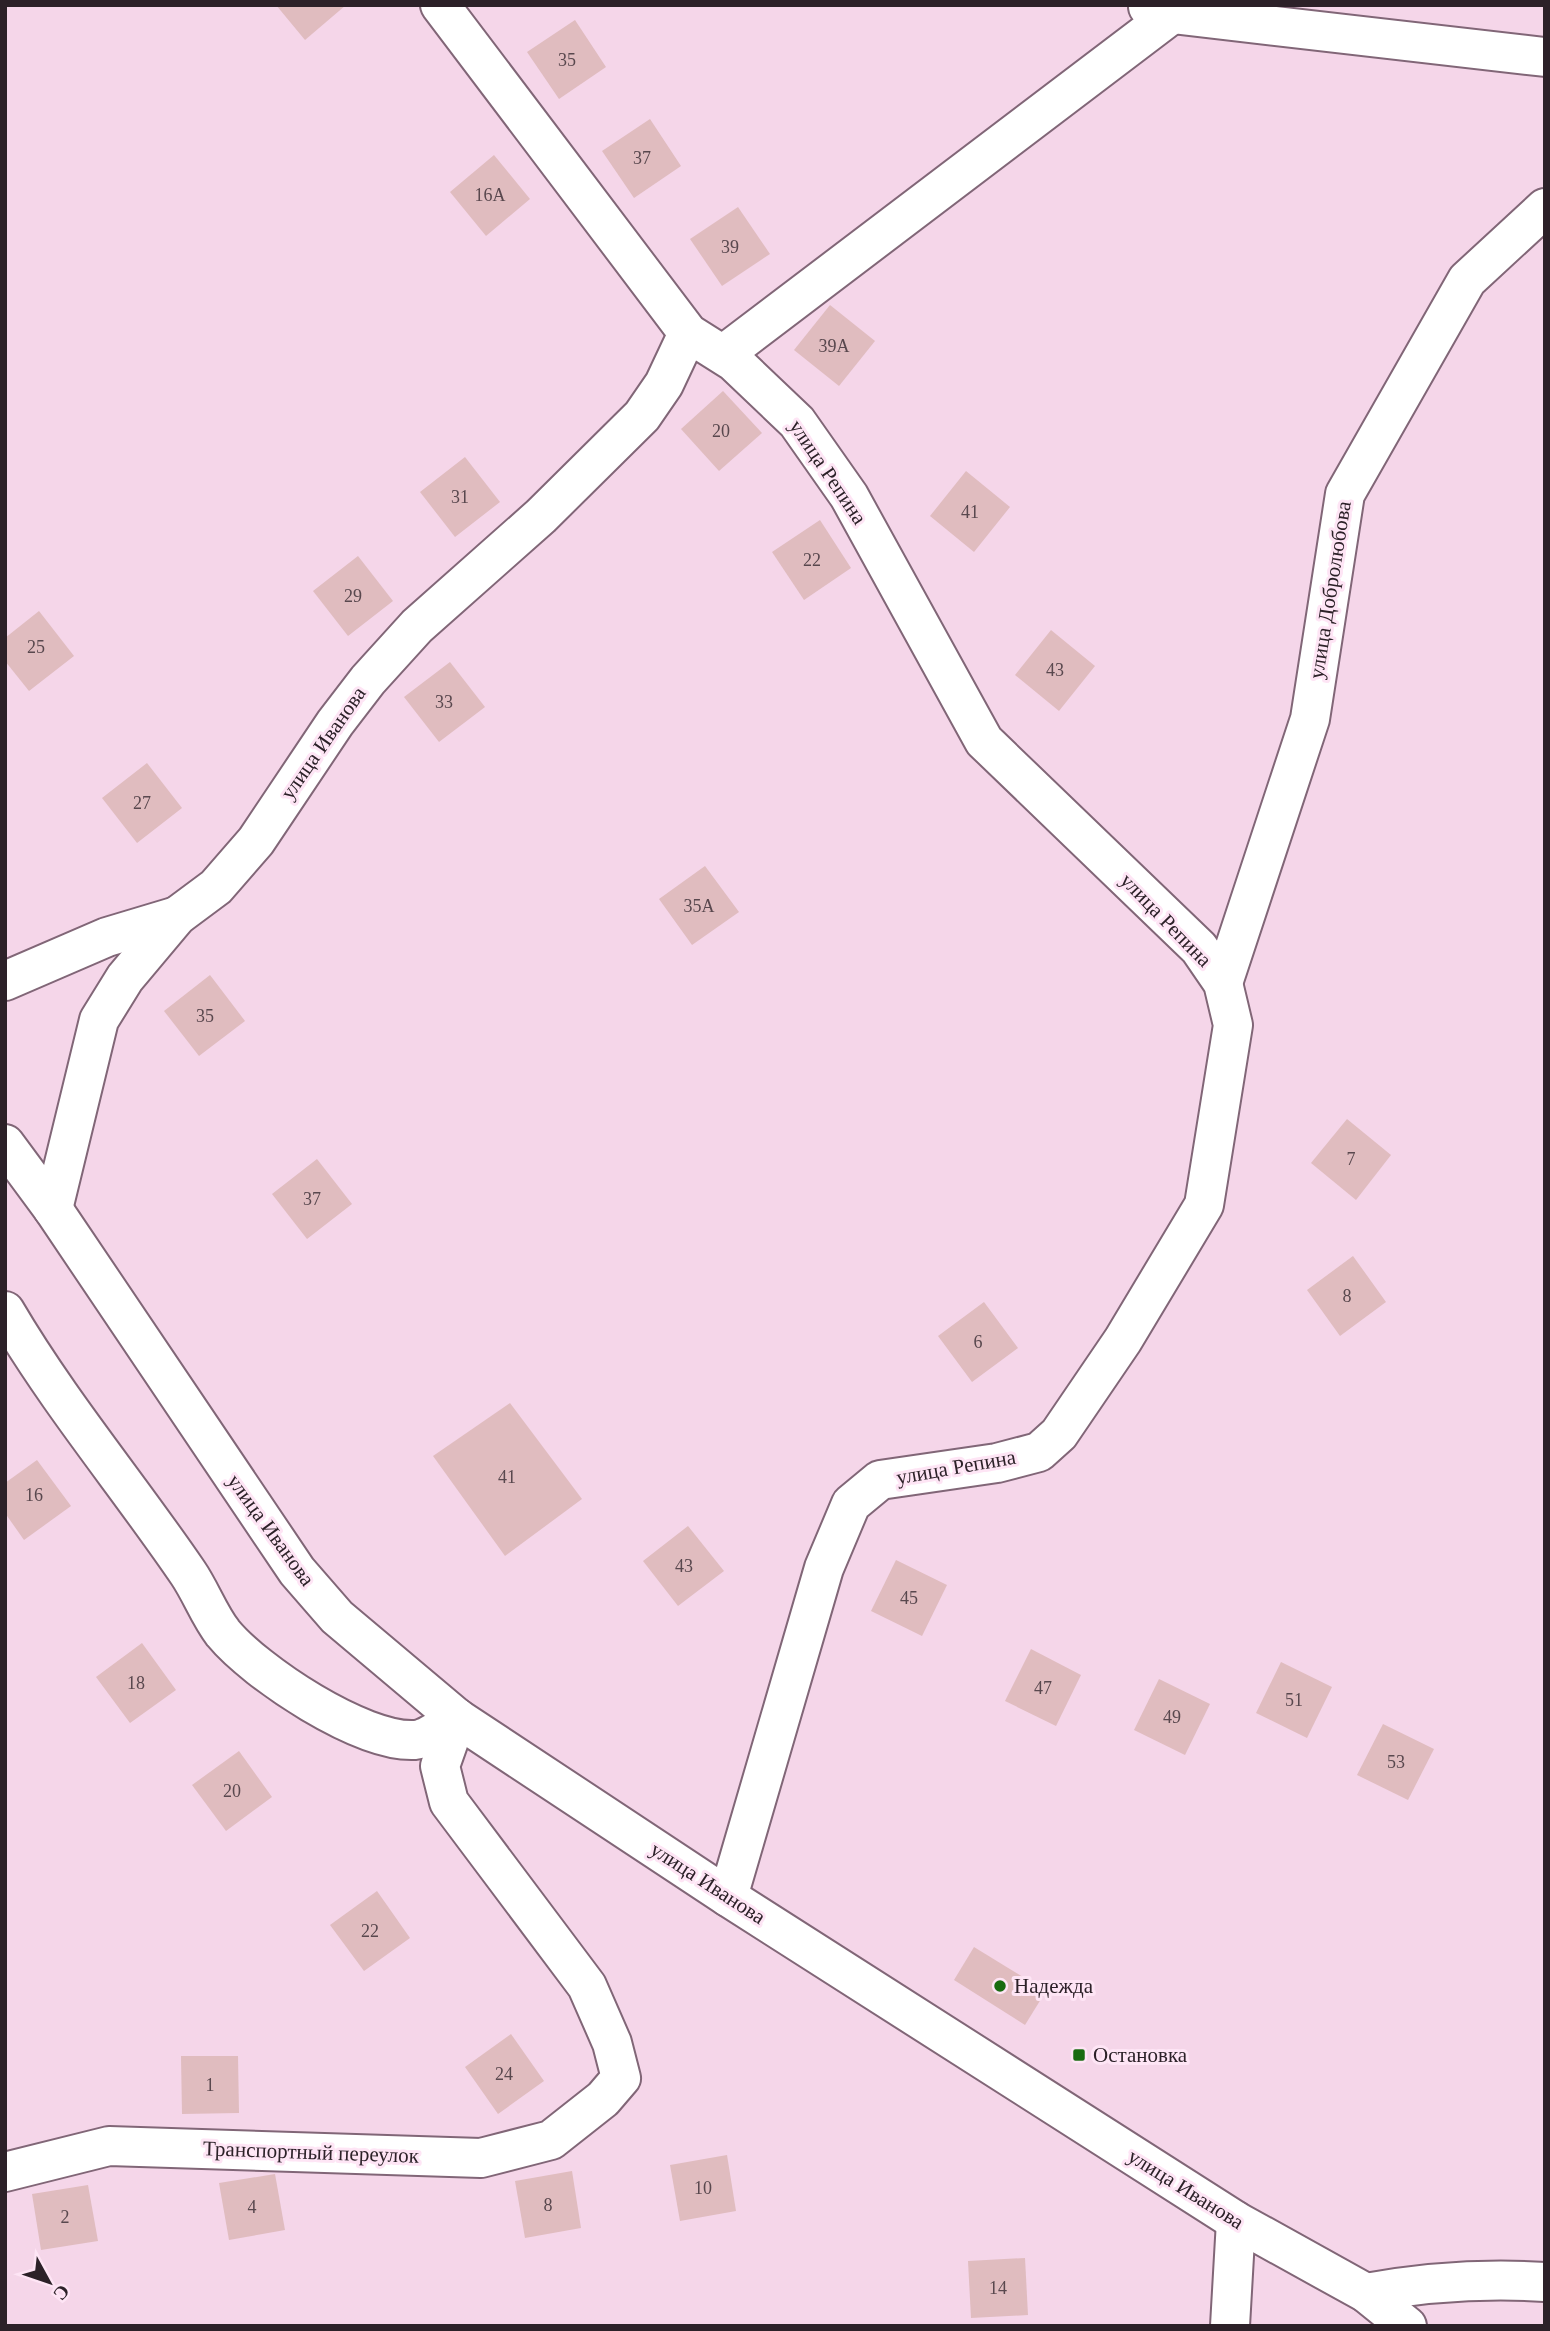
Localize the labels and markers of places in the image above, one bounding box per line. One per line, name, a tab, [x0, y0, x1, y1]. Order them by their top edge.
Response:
place label: Надежда	[1014, 1974, 1094, 1998]
marker: Надежда	[992, 1978, 1008, 1994]
place label: Остановка	[1093, 2043, 1188, 2067]
marker: Остановка	[1071, 2047, 1087, 2063]

